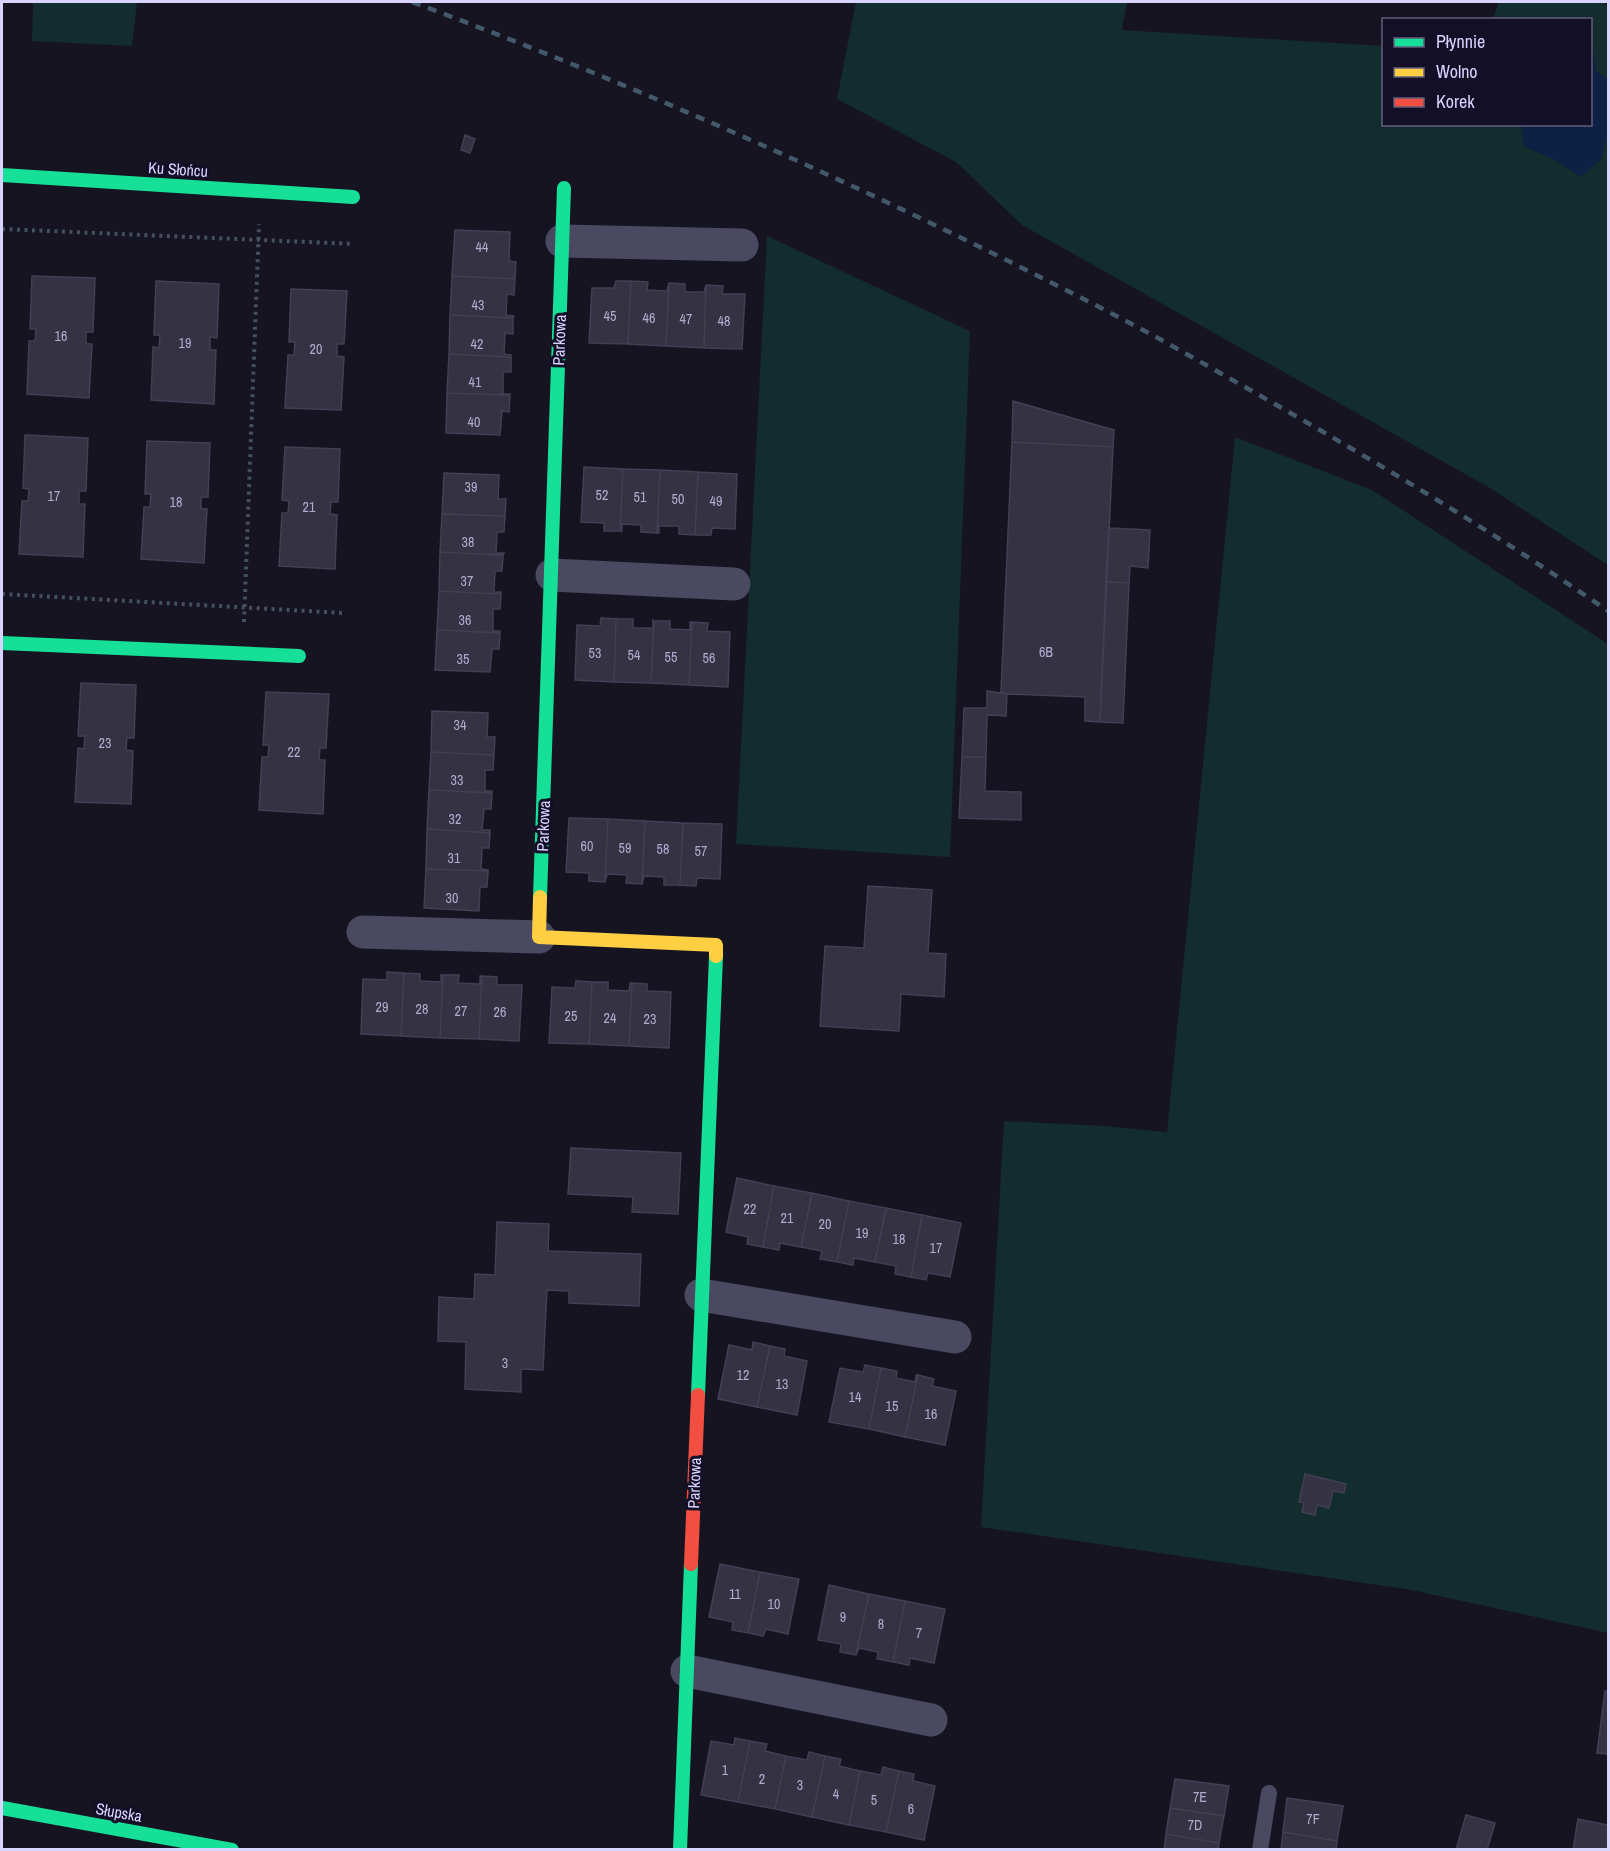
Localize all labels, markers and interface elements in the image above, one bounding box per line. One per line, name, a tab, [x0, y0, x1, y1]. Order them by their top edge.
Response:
legend	[1382, 18, 1592, 126]
text: Płynnie	[1436, 29, 1485, 54]
text: Wolno	[1436, 59, 1478, 84]
text: Korek	[1436, 89, 1475, 114]
street label: Ku Słońcu	[147, 156, 209, 182]
house number: 44	[476, 238, 489, 256]
house number: 43	[472, 296, 484, 314]
house number: 45	[604, 307, 616, 325]
house number: 46	[643, 309, 655, 327]
house number: 47	[680, 310, 692, 328]
house number: 48	[718, 312, 730, 330]
street label: Parkowa	[547, 313, 571, 366]
house number: 16	[55, 327, 67, 345]
house number: 19	[179, 334, 191, 352]
house number: 42	[471, 335, 483, 353]
house number: 20	[310, 340, 322, 358]
house number: 41	[469, 373, 482, 391]
house number: 40	[468, 413, 480, 431]
house number: 39	[465, 478, 477, 496]
house number: 52	[596, 486, 608, 504]
house number: 17	[48, 487, 60, 505]
house number: 51	[634, 488, 647, 506]
house number: 50	[672, 490, 684, 508]
house number: 49	[710, 492, 722, 510]
house number: 18	[170, 493, 182, 511]
house number: 21	[303, 498, 316, 516]
house number: 38	[462, 533, 474, 551]
house number: 37	[461, 572, 473, 590]
house number: 36	[459, 611, 471, 629]
house number: 6B	[1039, 643, 1053, 661]
house number: 53	[589, 644, 601, 662]
house number: 54	[628, 646, 641, 664]
house number: 55	[665, 648, 677, 666]
house number: 56	[703, 649, 715, 667]
house number: 35	[457, 650, 469, 668]
house number: 34	[454, 716, 467, 734]
house number: 23	[99, 734, 111, 752]
house number: 22	[288, 743, 300, 761]
house number: 33	[451, 771, 463, 789]
street label: Parkowa	[531, 799, 555, 852]
house number: 32	[449, 810, 461, 828]
house number: 60	[581, 837, 593, 855]
house number: 59	[619, 839, 631, 857]
house number: 58	[657, 840, 669, 858]
house number: 57	[695, 842, 707, 860]
house number: 31	[448, 849, 461, 867]
house number: 30	[446, 889, 458, 907]
house number: 29	[376, 998, 388, 1016]
house number: 28	[416, 1000, 428, 1018]
house number: 27	[455, 1002, 467, 1020]
house number: 26	[494, 1003, 506, 1021]
house number: 25	[565, 1007, 577, 1025]
house number: 24	[604, 1009, 617, 1027]
house number: 23	[644, 1010, 656, 1028]
house number: 22	[744, 1200, 756, 1218]
house number: 21	[781, 1209, 794, 1227]
house number: 20	[819, 1215, 831, 1233]
house number: 19	[856, 1224, 868, 1242]
house number: 18	[893, 1230, 905, 1248]
house number: 17	[930, 1239, 942, 1257]
house number: 3	[502, 1354, 508, 1372]
house number: 12	[737, 1366, 749, 1384]
house number: 13	[776, 1375, 788, 1393]
house number: 14	[849, 1388, 862, 1406]
house number: 15	[886, 1397, 898, 1415]
house number: 16	[925, 1405, 937, 1423]
street label: Parkowa	[682, 1456, 706, 1509]
house number: 11	[729, 1585, 742, 1603]
house number: 10	[768, 1595, 780, 1613]
house number: 9	[840, 1608, 846, 1626]
house number: 8	[878, 1615, 884, 1633]
house number: 7	[916, 1624, 922, 1642]
house number: 1	[722, 1761, 729, 1779]
house number: 2	[759, 1770, 765, 1788]
house number: 3	[797, 1776, 803, 1794]
house number: 4	[833, 1785, 840, 1803]
house number: 7E	[1193, 1788, 1207, 1806]
house number: 5	[871, 1791, 877, 1809]
street label: Słupska	[94, 1797, 145, 1827]
house number: 6	[908, 1800, 914, 1818]
house number: 7F	[1306, 1810, 1320, 1828]
house number: 7D	[1188, 1816, 1202, 1834]

